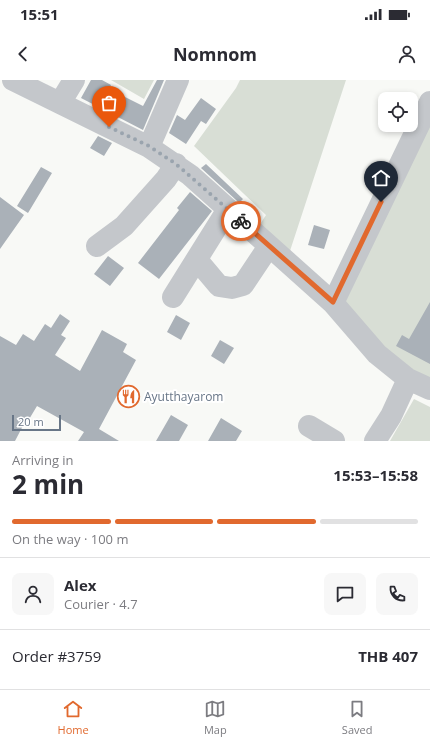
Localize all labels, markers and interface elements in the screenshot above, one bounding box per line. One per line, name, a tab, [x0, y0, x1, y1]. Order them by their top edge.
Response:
text: 15:51	[20, 4, 59, 24]
text: Nomnom	[173, 42, 257, 66]
icon: back	[12, 43, 34, 65]
icon: person	[396, 43, 418, 65]
pin	[92, 86, 126, 127]
icon: bag	[98, 92, 120, 114]
map controls	[378, 92, 418, 132]
button: locate	[378, 92, 418, 132]
pin	[364, 161, 398, 202]
icon: home	[370, 167, 392, 189]
courier	[221, 201, 261, 241]
icon: bike	[230, 210, 252, 232]
restaurant icon: Ayutthayarom	[115, 384, 141, 410]
place label: Ayutthayarom	[144, 388, 223, 405]
scale bar	[12, 413, 61, 432]
text: 20 m	[18, 414, 44, 429]
text: Arriving in	[12, 451, 74, 469]
text: 15:53–15:58	[333, 465, 418, 485]
text: 2 min	[12, 466, 84, 502]
text: On the way · 100 m	[12, 530, 128, 548]
button: person	[12, 573, 54, 615]
button: chat	[324, 573, 366, 615]
button: phone	[376, 573, 418, 615]
text: Alex	[64, 575, 96, 595]
text: Courier · 4.7	[64, 595, 138, 613]
text: Order #3759	[12, 646, 101, 666]
text: THB 407	[358, 646, 418, 666]
tab: Home	[58, 698, 89, 737]
tab: Map	[204, 698, 227, 737]
tab: Saved	[342, 698, 372, 737]

